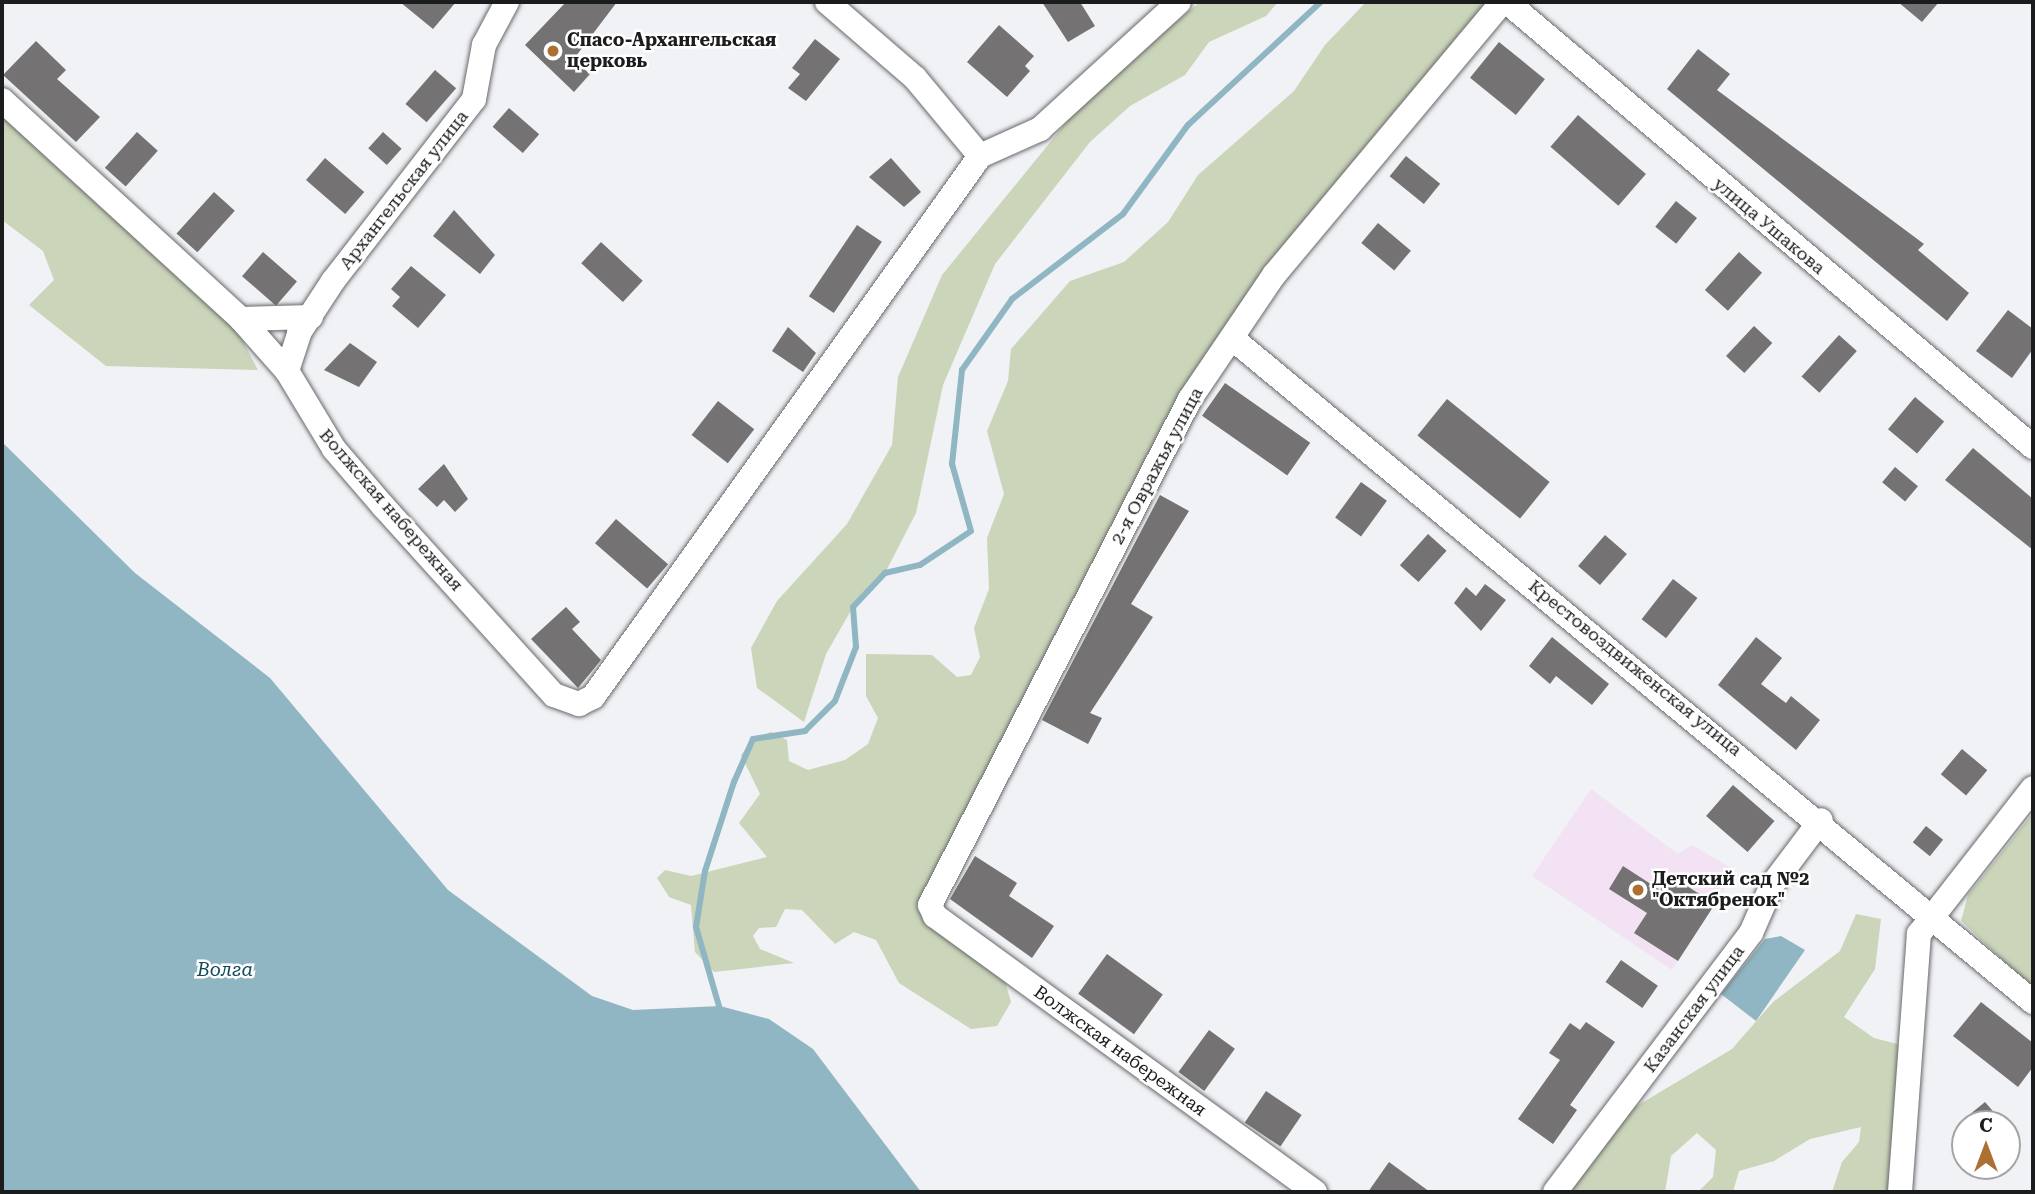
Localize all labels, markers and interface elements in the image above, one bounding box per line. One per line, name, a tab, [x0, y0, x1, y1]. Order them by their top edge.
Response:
place label: Спасо-Архангельская церковь	[567, 30, 776, 72]
marker: Спасо-Архангельская церковь	[545, 43, 561, 59]
street label: Архангельская улица	[335, 106, 473, 274]
street label: улица Ушакова	[1709, 173, 1829, 279]
street label: 2-я Овражья улица	[1106, 384, 1208, 548]
street label: Волжская набережная	[315, 424, 467, 596]
street label: Крестовоздвиженская улица	[1524, 575, 1746, 761]
place label: Детский сад №2 "Октябренок"	[1652, 869, 1809, 912]
marker: Детский сад №2 "Октябренок"	[1630, 882, 1646, 898]
street label: Казанская улица	[1639, 941, 1749, 1077]
water label: Волга	[197, 959, 253, 981]
street label: Волжская набережная	[1030, 981, 1210, 1121]
north arrow	[1951, 1110, 2021, 1180]
text: С	[1979, 1114, 1993, 1137]

